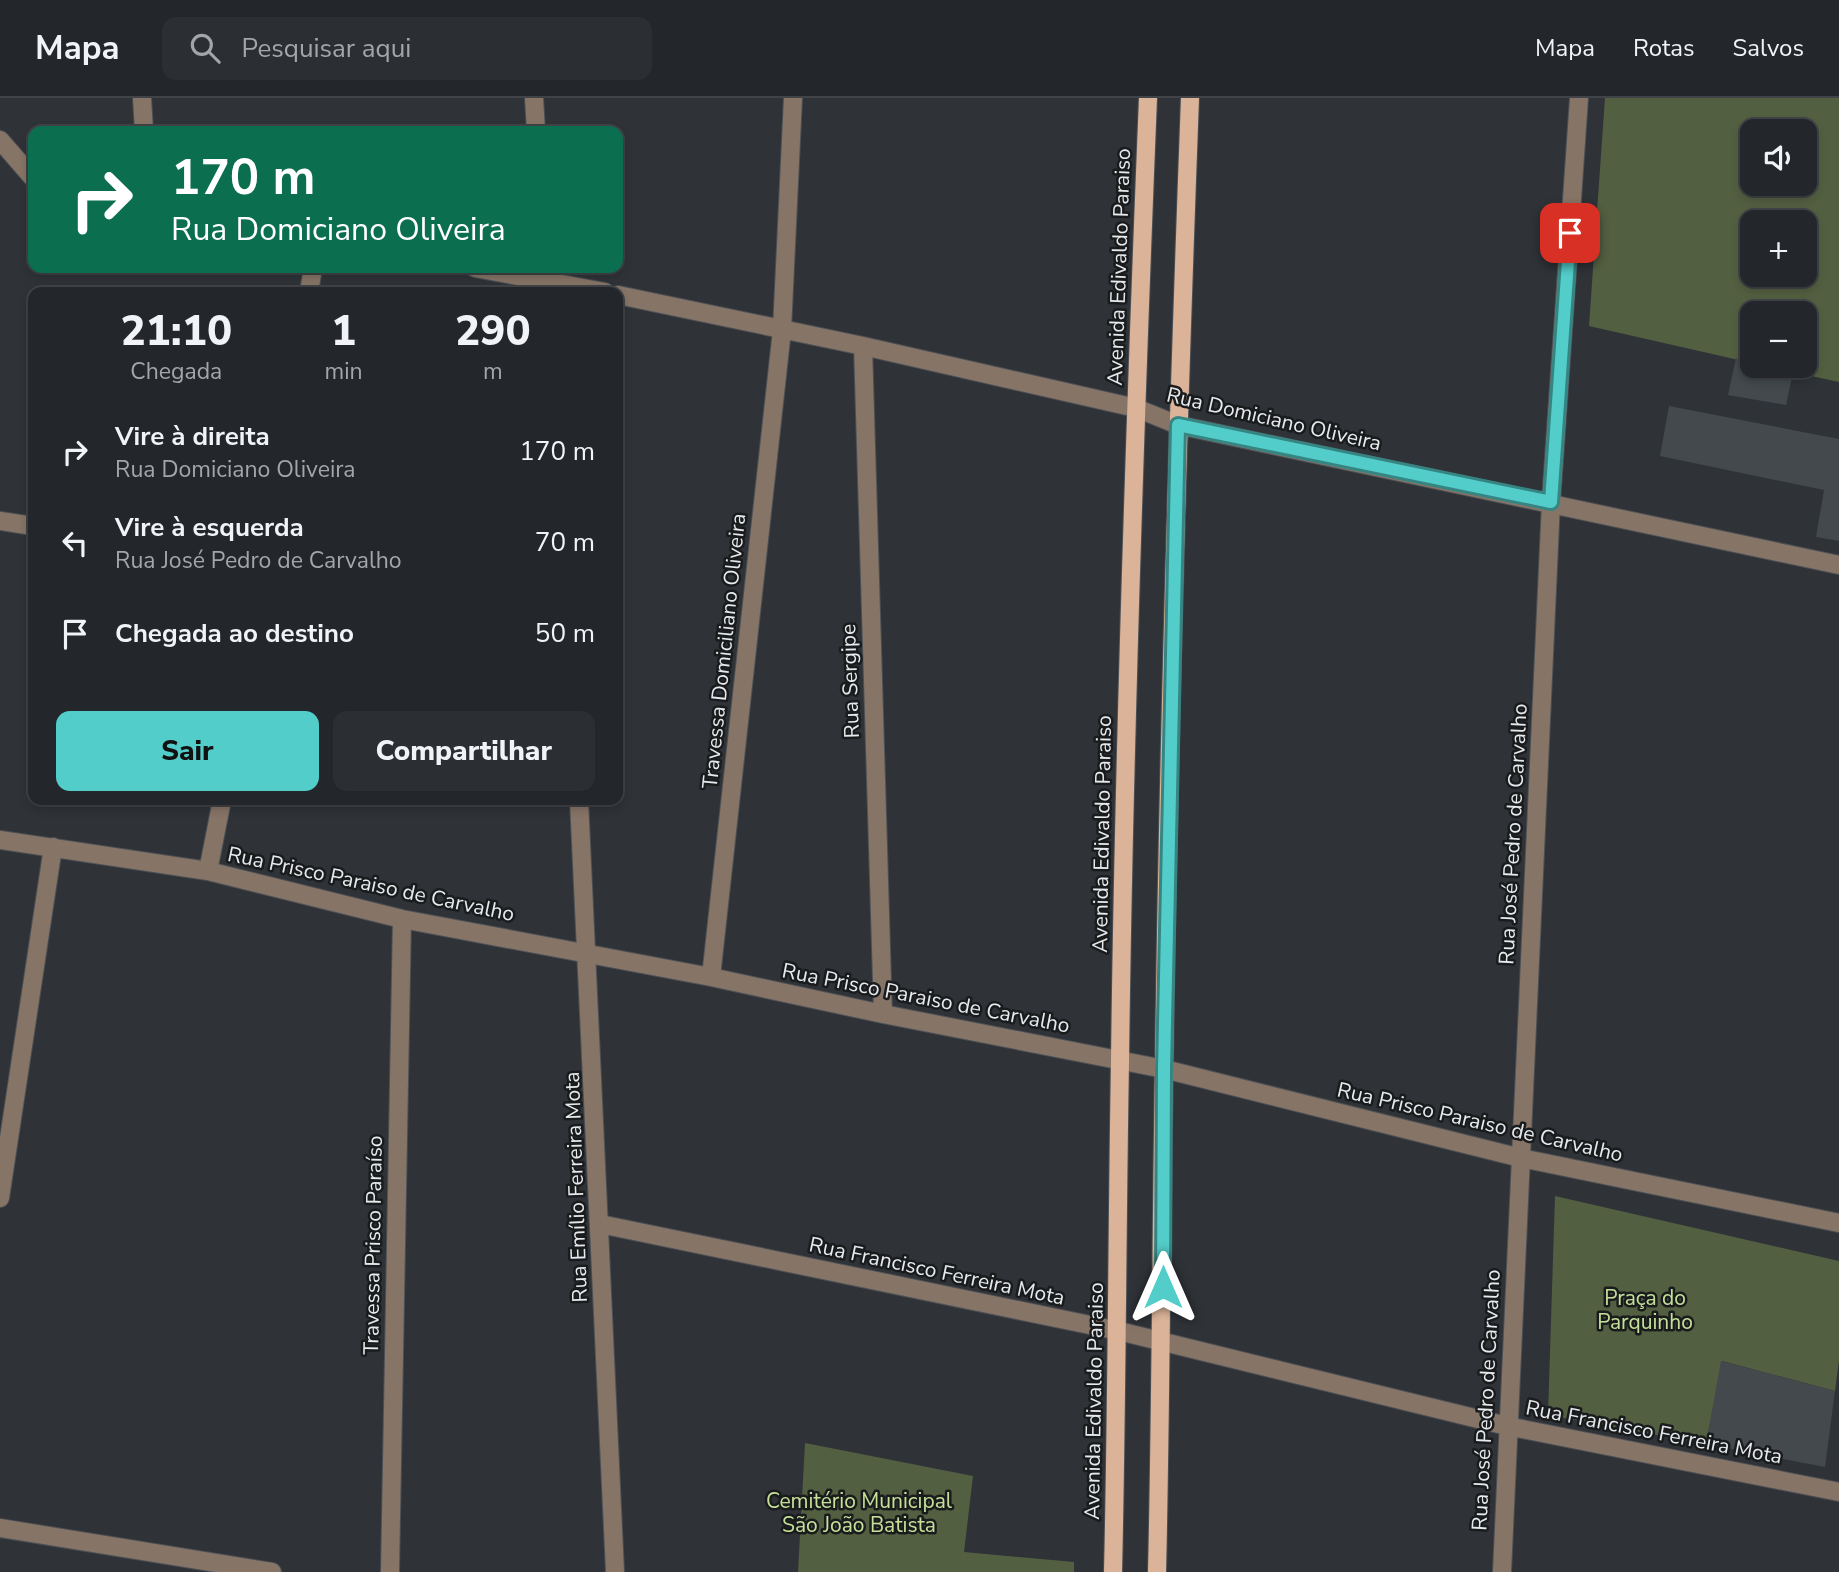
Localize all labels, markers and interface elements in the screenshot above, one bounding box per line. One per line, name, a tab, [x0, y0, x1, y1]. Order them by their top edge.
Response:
search box	[162, 17, 652, 80]
text: Mapa	[35, 26, 120, 71]
icon: search	[186, 29, 224, 67]
text: Pesquisar aqui	[242, 31, 411, 66]
text: Mapa	[1535, 32, 1595, 64]
text: Rotas	[1633, 32, 1695, 64]
text: Salvos	[1733, 32, 1804, 64]
map controls	[1740, 119, 1817, 378]
button: sound	[1740, 119, 1817, 196]
text: 170 m	[171, 144, 315, 211]
street label: Avenida Edivaldo Paraiso	[1101, 148, 1137, 386]
icon: right	[56, 154, 147, 245]
pin	[1540, 203, 1600, 263]
text: Rua Domiciano Oliveira	[171, 208, 506, 251]
button: +	[1740, 210, 1817, 287]
icon: arrive	[1551, 214, 1589, 252]
button: −	[1740, 301, 1817, 378]
text: 21:10	[120, 303, 232, 360]
text: 1	[331, 303, 356, 360]
text: 290	[455, 303, 531, 360]
text: Chegada	[130, 356, 222, 387]
text: min	[325, 356, 363, 387]
text: m	[483, 356, 503, 387]
street label: Rua Domiciano Oliveira	[1164, 381, 1384, 457]
text: Vire à direita	[115, 419, 270, 454]
icon: right	[56, 433, 94, 471]
text: 170 m	[519, 434, 595, 469]
text: Rua Domiciano Oliveira	[115, 454, 356, 485]
text: Vire à esquerda	[115, 510, 304, 545]
street label: Travessa Domiciliano Oliveira	[696, 512, 752, 790]
icon: left	[56, 524, 94, 562]
text: 70 m	[535, 525, 595, 560]
text: Rua José Pedro de Carvalho	[115, 545, 402, 576]
icon: arrive	[56, 615, 94, 653]
text: Chegada ao destino	[115, 616, 354, 651]
text: 50 m	[535, 616, 595, 651]
street label: Rua Sergipe	[834, 623, 866, 739]
street label: Rua José Pedro de Carvalho	[1492, 703, 1534, 965]
button: Sair	[56, 711, 319, 791]
button: Compartilhar	[333, 711, 595, 791]
street label: Avenida Edivaldo Paraiso	[1086, 715, 1118, 953]
street label: Rua Prisco Paraiso de Carvalho	[225, 840, 517, 928]
street label: Rua Prisco Paraiso de Carvalho	[780, 956, 1072, 1040]
street label: Rua Emílio Ferreira Mota	[558, 1071, 594, 1303]
street label: Rua Prisco Paraiso de Carvalho	[1334, 1075, 1626, 1169]
street label: Travessa Prisco Paraíso	[357, 1135, 389, 1355]
street label: Rua Francisco Ferreira Mota	[807, 1230, 1067, 1312]
position arrow	[1126, 1250, 1200, 1324]
street label: Rua José Pedro de Carvalho	[1465, 1269, 1507, 1531]
street label: Avenida Edivaldo Paraiso	[1078, 1282, 1110, 1520]
park label: Praça do Parquinho	[1597, 1284, 1693, 1336]
street label: Rua Francisco Ferreira Mota	[1523, 1393, 1785, 1471]
park label: Cemitério Municipal São João Batista	[766, 1487, 953, 1539]

